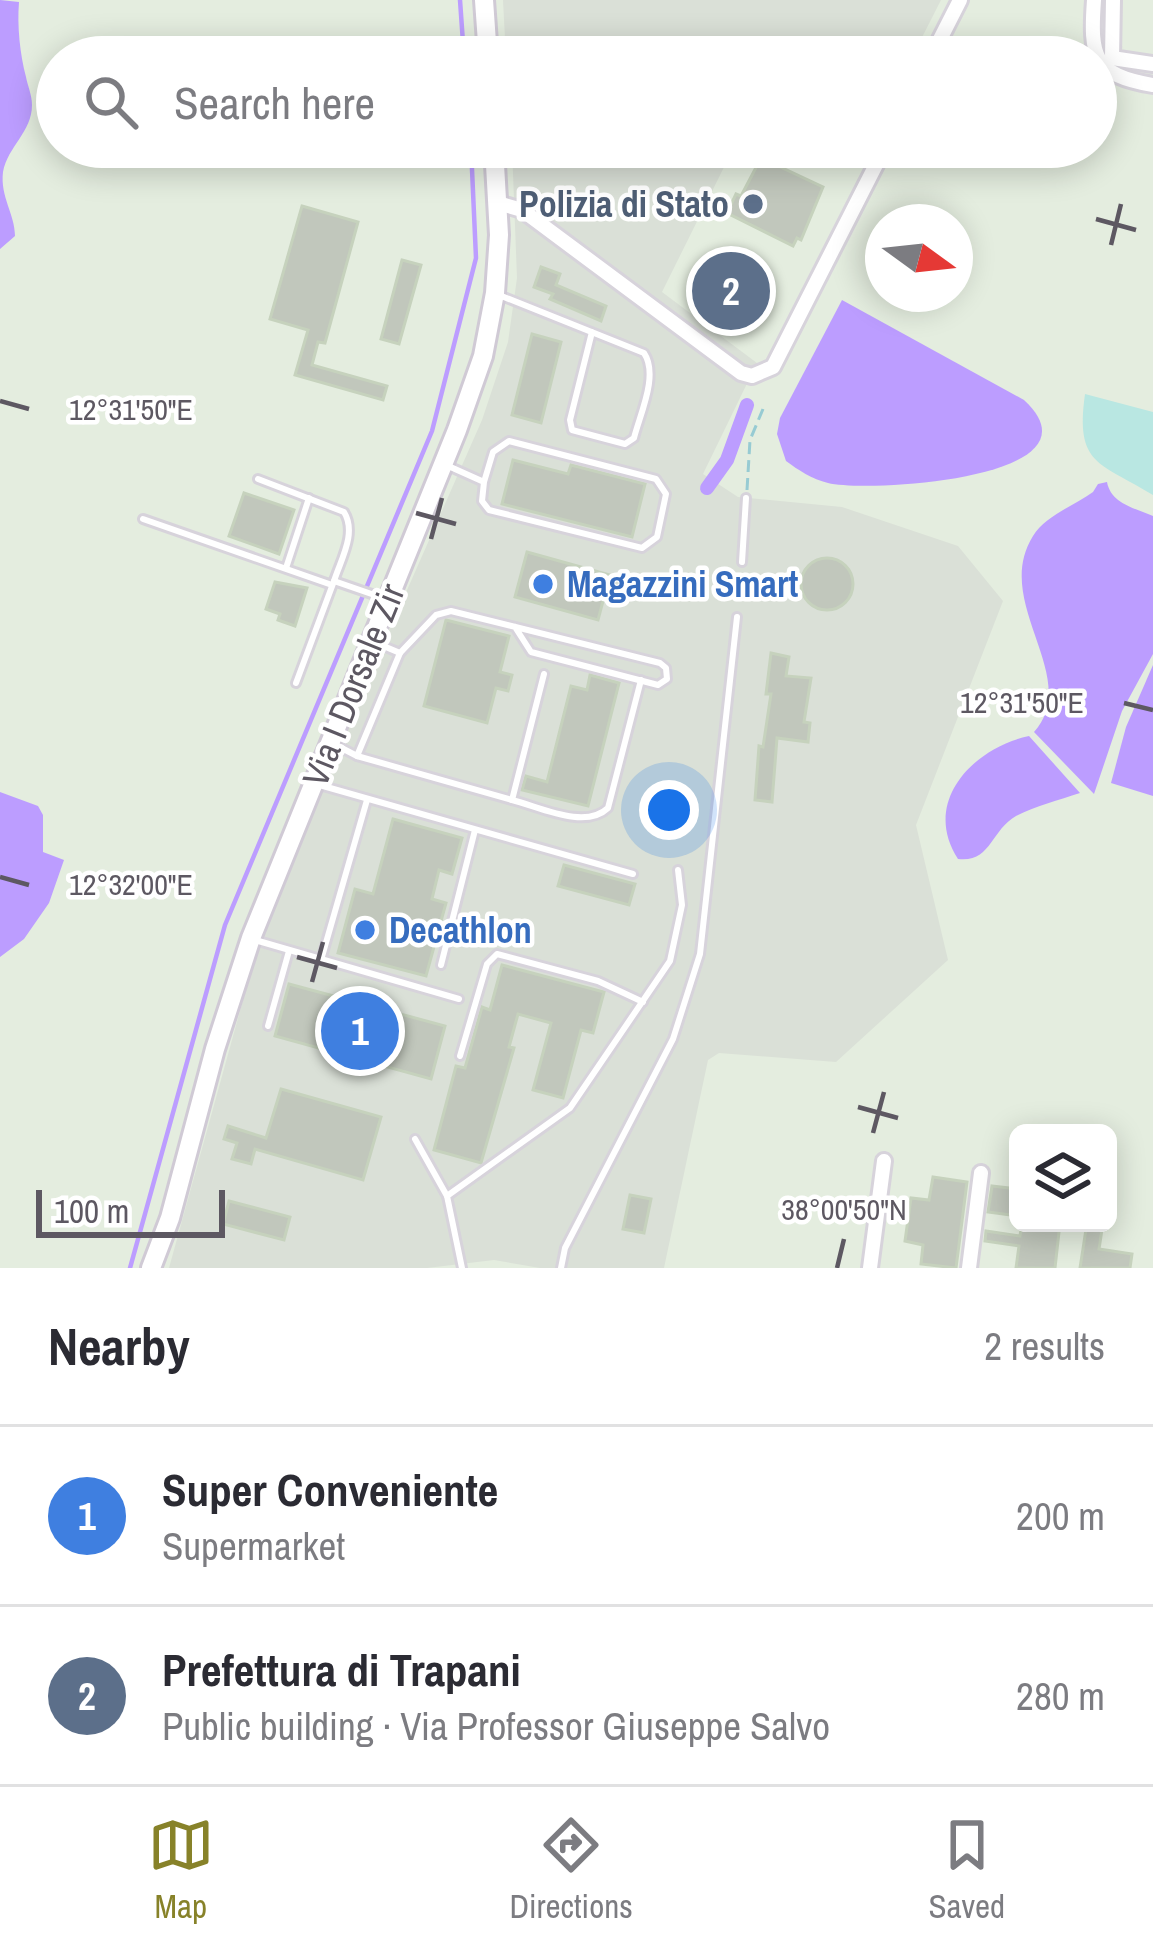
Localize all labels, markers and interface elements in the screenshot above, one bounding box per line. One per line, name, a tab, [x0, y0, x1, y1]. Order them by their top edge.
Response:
search box	[36, 36, 1117, 168]
icon: search	[78, 69, 144, 135]
text: Search here	[174, 72, 375, 133]
place label: Polizia di Stato	[519, 180, 729, 228]
marker: Polizia di Stato	[740, 191, 766, 217]
north arrow	[865, 204, 973, 312]
pin: 2	[692, 246, 770, 336]
text: 12°31'50"E	[69, 389, 193, 429]
place label: Magazzini Smart	[567, 560, 798, 608]
marker: Magazzini Smart	[530, 571, 556, 597]
street label: Via I Dorsale Zir	[291, 576, 415, 793]
text: 12°31'50"E	[960, 682, 1084, 722]
your location	[639, 780, 699, 840]
text: 12°32'00"E	[69, 864, 193, 904]
place label: Decathlon	[389, 906, 532, 954]
marker: Decathlon	[352, 917, 378, 943]
pin: 1	[321, 986, 399, 1076]
map controls	[1009, 1124, 1117, 1232]
button: layers	[1009, 1124, 1117, 1232]
scale bar	[36, 1184, 225, 1237]
text: 100 m	[54, 1189, 129, 1233]
text: 38°00'50"N	[781, 1189, 907, 1229]
text: Nearby	[48, 1312, 190, 1381]
text: 2 results	[984, 1320, 1105, 1372]
text: Super Conveniente	[162, 1459, 498, 1520]
text: 1	[78, 1490, 96, 1542]
text: 200 m	[1016, 1490, 1105, 1542]
text: Supermarket	[162, 1520, 345, 1572]
text: Prefettura di Trapani	[162, 1639, 521, 1700]
text: 2	[78, 1670, 96, 1722]
text: 280 m	[1016, 1670, 1105, 1722]
text: Public building · Via Professor Giuseppe Salvo	[162, 1700, 830, 1752]
tab: Map	[148, 1812, 214, 1928]
tab: Directions	[509, 1812, 633, 1928]
tab: Saved	[928, 1812, 1005, 1928]

